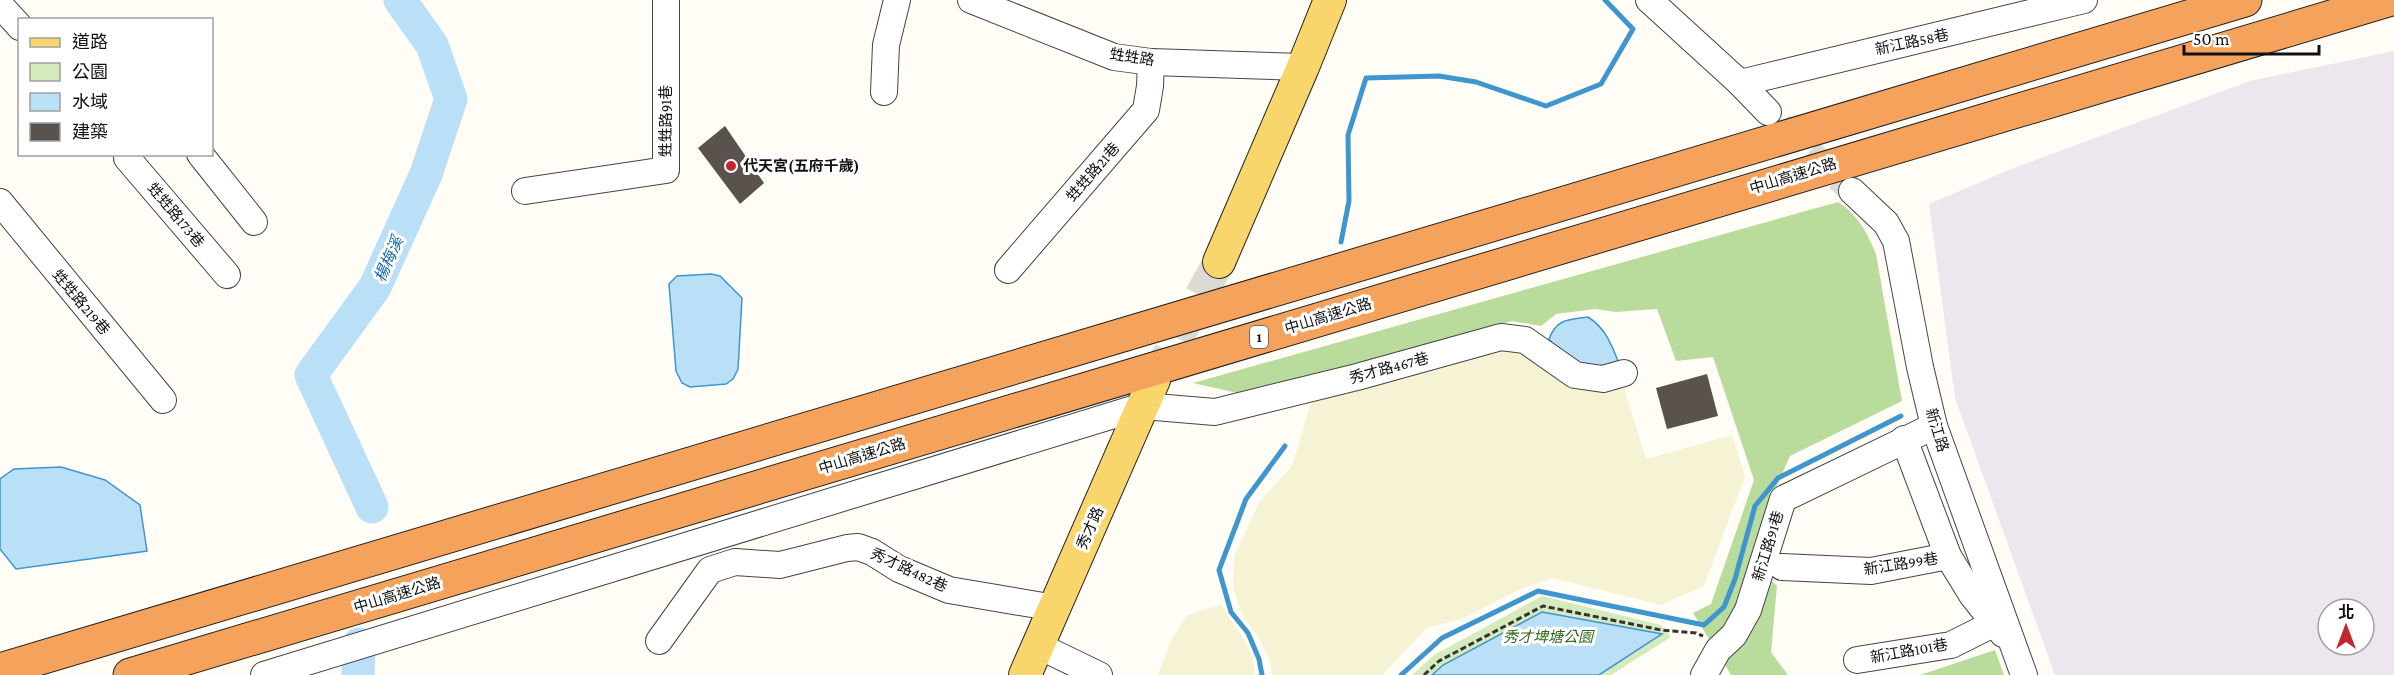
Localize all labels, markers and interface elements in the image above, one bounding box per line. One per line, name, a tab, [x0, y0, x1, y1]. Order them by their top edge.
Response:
legend	[18, 18, 213, 156]
scale bar	[2184, 18, 2319, 56]
street label: 新江路58巷	[1874, 26, 1950, 58]
text: 50 m	[2193, 29, 2230, 49]
text: 道路	[72, 32, 108, 52]
street label: 甡甡路	[1109, 46, 1155, 68]
text: 公園	[72, 62, 108, 82]
street label: 甡甡路91巷	[658, 85, 674, 157]
text: 水域	[72, 92, 108, 112]
text: 建築	[72, 122, 108, 142]
street label: 甡甡路21巷	[1063, 140, 1123, 204]
street label: 中山高速公路	[1747, 154, 1838, 197]
place label: 代天宮(五府千歲)	[743, 157, 859, 175]
marker: 代天宮(五府千歲)	[724, 159, 738, 173]
street label: 甡甡路173巷	[145, 180, 207, 250]
water label: 楊梅溪	[371, 232, 407, 285]
street label: 甡甡路219巷	[49, 266, 113, 338]
street label: 中山高速公路	[1282, 294, 1373, 337]
road number: 1	[1250, 326, 1268, 348]
street label: 秀才路467巷	[1348, 350, 1430, 386]
street label: 新江路	[1923, 406, 1951, 454]
street label: 中山高速公路	[816, 434, 907, 477]
street label: 秀才路	[1074, 504, 1106, 552]
street label: 新江路91巷	[1750, 509, 1786, 583]
street label: 秀才路482巷	[868, 545, 950, 595]
street label: 新江路99巷	[1863, 550, 1939, 578]
street label: 中山高速公路	[351, 573, 442, 616]
north arrow	[2316, 597, 2376, 657]
text: 北	[2338, 604, 2354, 621]
park label: 秀才埤塘公園	[1503, 629, 1595, 645]
street label: 新江路101巷	[1869, 636, 1949, 666]

